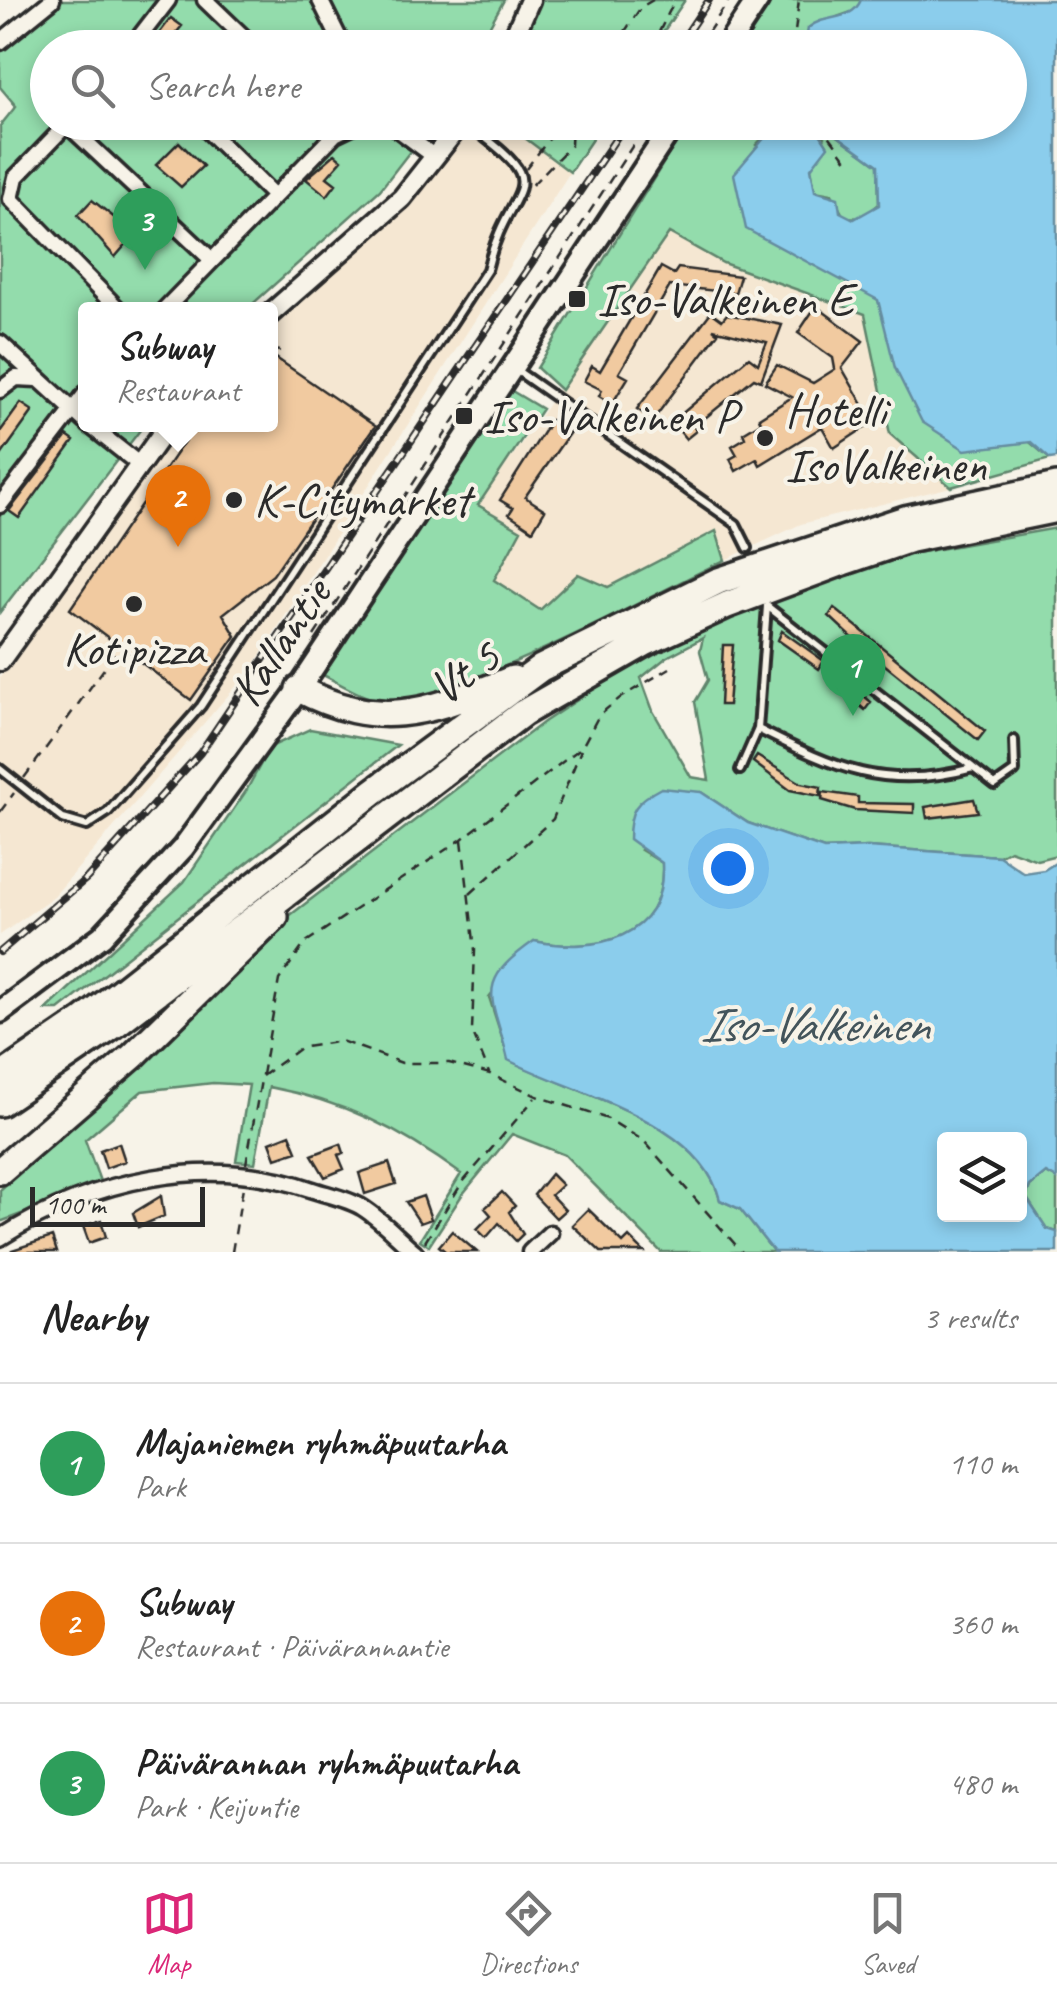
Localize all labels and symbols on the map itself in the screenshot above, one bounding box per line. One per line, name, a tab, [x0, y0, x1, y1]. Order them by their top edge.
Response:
pin: 3	[112, 188, 178, 270]
place label: Iso-Valkeinen E	[597, 269, 858, 329]
marker: Iso-Valkeinen E	[566, 288, 588, 310]
place label: Hotelli IsoValkeinen	[785, 380, 987, 495]
place label: Iso-Valkeinen P	[484, 386, 743, 446]
marker: Iso-Valkeinen P	[453, 405, 475, 427]
marker: Hotelli IsoValkeinen	[754, 427, 776, 449]
pin: 2	[146, 464, 210, 547]
place label: K-Citymarket	[254, 470, 476, 530]
marker: K-Citymarket	[223, 489, 245, 511]
street label: Kallantie	[216, 564, 346, 717]
marker: Kotipizza	[123, 593, 145, 615]
place label: Kotipizza	[63, 619, 208, 679]
street label: Vt 5	[417, 625, 513, 718]
pin: 1	[820, 634, 886, 716]
your location	[703, 843, 754, 894]
water label: Iso-Valkeinen	[700, 993, 931, 1056]
scale bar	[30, 1182, 205, 1226]

